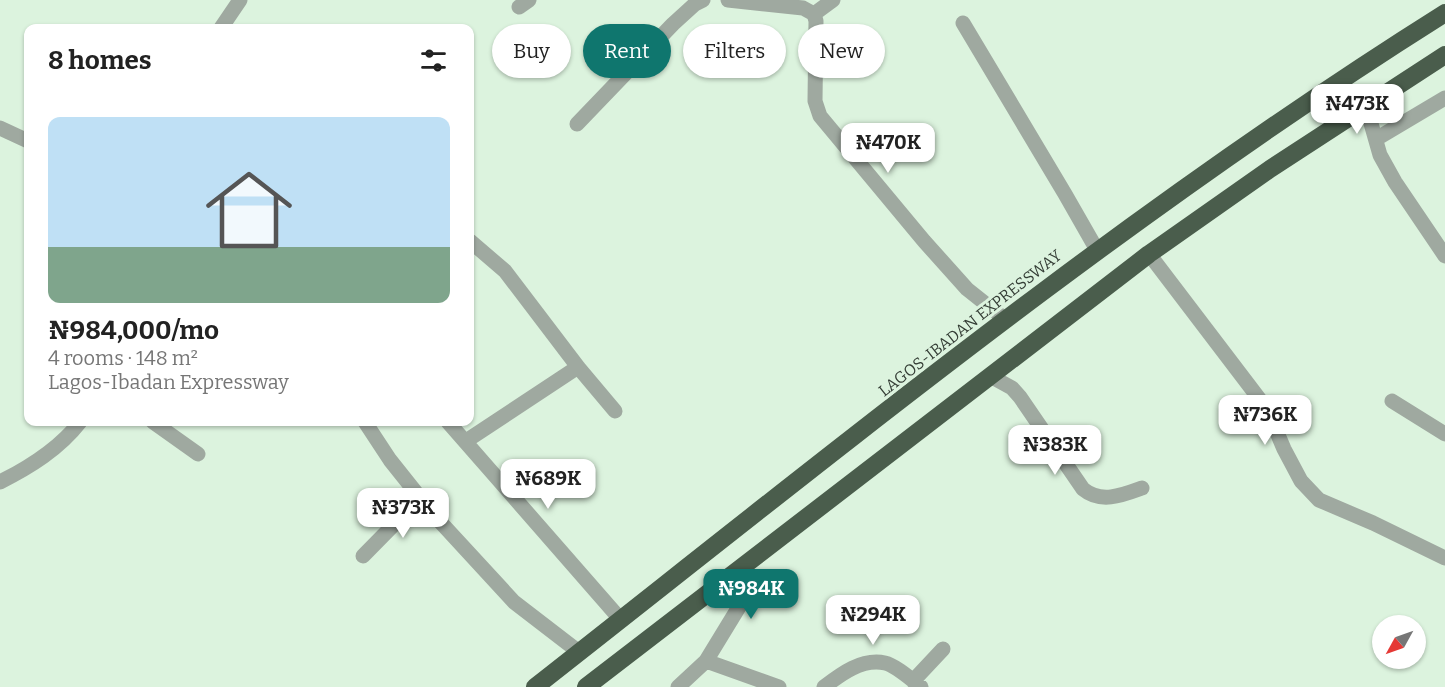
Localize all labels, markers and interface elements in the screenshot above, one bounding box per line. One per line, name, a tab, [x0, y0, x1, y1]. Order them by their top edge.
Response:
chip: Buy	[492, 24, 571, 78]
chip: Rent	[583, 24, 671, 78]
chip: Filters	[683, 24, 786, 78]
chip: New	[798, 24, 885, 78]
icon: filters	[417, 44, 450, 77]
text: 8 homes	[48, 45, 152, 76]
pin: ₦473K	[1315, 84, 1399, 135]
text: ₦473K	[1325, 91, 1389, 115]
pin: ₦470K	[846, 123, 930, 174]
text: ₦470K	[855, 130, 921, 154]
icon: home	[195, 156, 303, 264]
street label: LAGOS-IBADAN EXPRESSWAY	[875, 245, 1066, 400]
text: ₦984,000/mo	[48, 315, 219, 346]
text: 4 rooms · 148 m²	[48, 346, 198, 370]
text: Lagos-Ibadan Expressway	[48, 370, 289, 394]
pin: ₦736K	[1223, 395, 1307, 446]
text: ₦736K	[1233, 402, 1297, 426]
pin: ₦383K	[1013, 425, 1097, 476]
text: ₦383K	[1022, 432, 1088, 456]
pin: ₦689K	[506, 459, 590, 510]
text: ₦689K	[515, 466, 581, 490]
pin: ₦373K	[361, 488, 445, 539]
text: ₦373K	[371, 495, 435, 519]
pin: ₦984K	[709, 569, 793, 620]
text: ₦984K	[717, 576, 785, 600]
pin: ₦294K	[831, 595, 915, 646]
text: ₦294K	[840, 602, 906, 626]
north arrow	[1372, 615, 1426, 669]
map controls	[1372, 615, 1426, 669]

